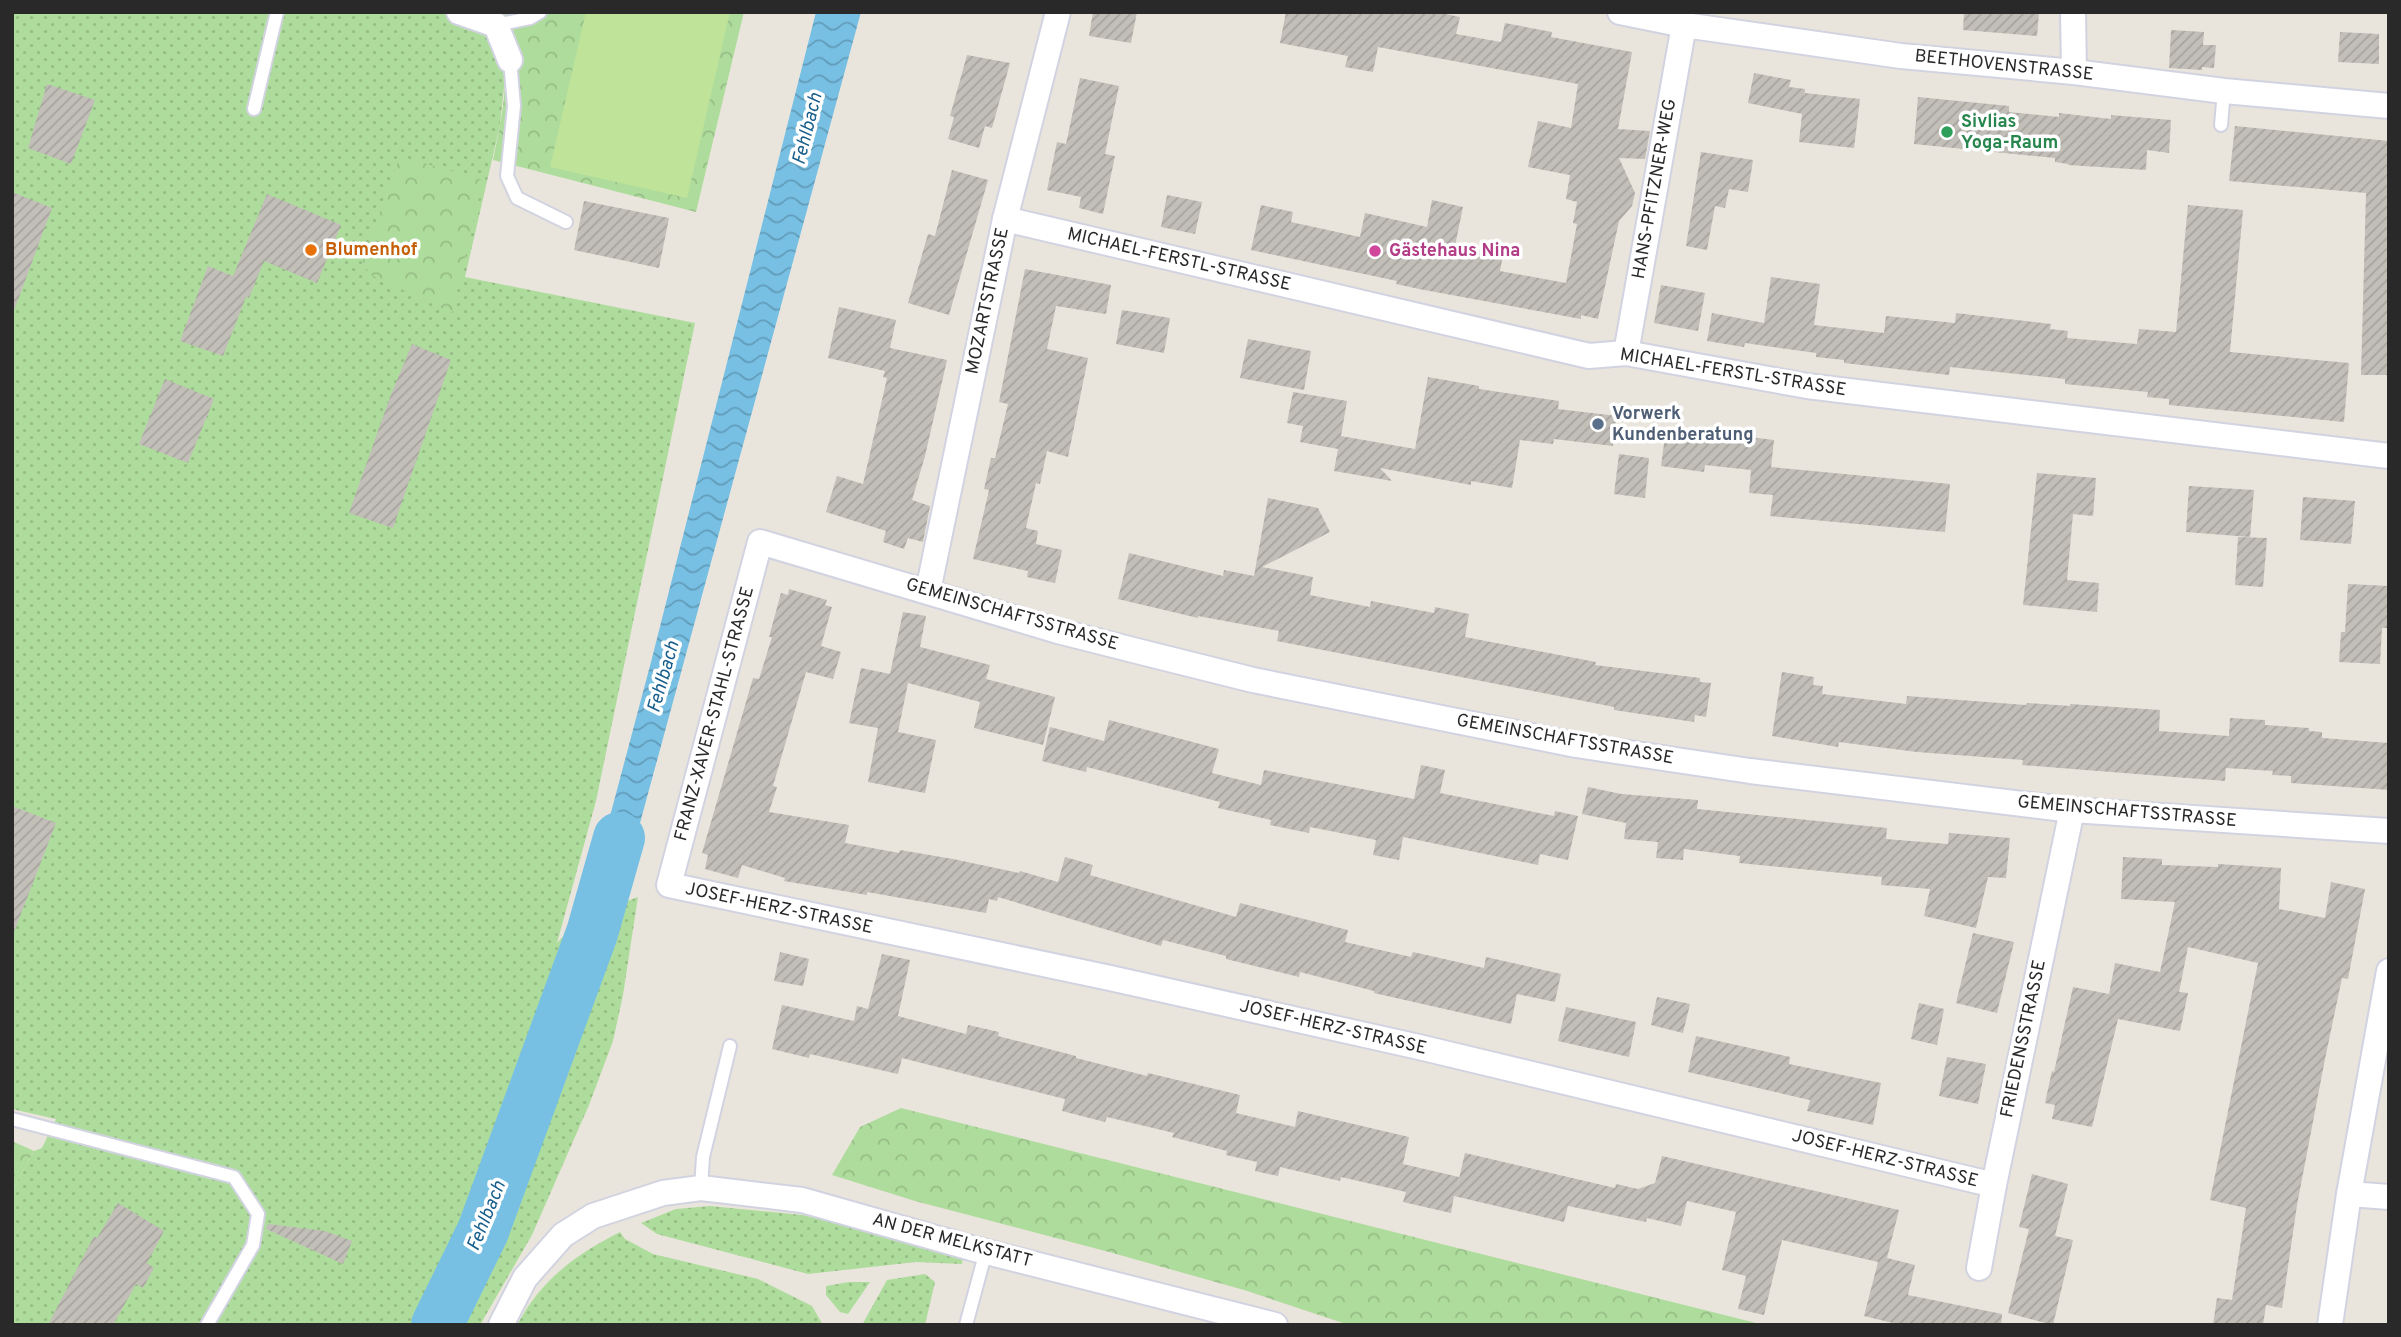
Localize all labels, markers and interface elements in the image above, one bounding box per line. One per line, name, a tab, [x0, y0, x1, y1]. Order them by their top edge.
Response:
street label: BEETHOVENSTRASSE	[1913, 45, 2095, 87]
water label: Fehlbach	[787, 90, 829, 168]
street label: HANS-PFITZNER-WEG	[1628, 97, 1682, 281]
place label: Sivlias Yoga-Raum	[1961, 111, 2058, 155]
marker: Sivlias Yoga-Raum	[1939, 124, 1955, 140]
street label: MICHAEL-FERSTL-STRASSE	[1065, 223, 1293, 297]
street label: MOZARTSTRASSE	[961, 226, 1015, 376]
place label: Blumenhof	[325, 239, 418, 262]
place label: Gästehaus Nina	[1389, 240, 1520, 263]
marker: Blumenhof	[303, 242, 319, 258]
marker: Gästehaus Nina	[1367, 243, 1383, 259]
street label: MICHAEL-FERSTL-STRASSE	[1618, 344, 1848, 402]
place label: Vorwerk Kundenberatung	[1612, 403, 1754, 447]
marker: Vorwerk Kundenberatung	[1590, 416, 1606, 432]
street label: GEMEINSCHAFTSSTRASSE	[903, 574, 1121, 656]
street label: FRANZ-XAVER-STAHL-STRASSE	[670, 584, 760, 844]
water label: Fehlbach	[642, 638, 686, 716]
street label: GEMEINSCHAFTSSTRASSE	[1455, 710, 1675, 770]
street label: GEMEINSCHAFTSSTRASSE	[2016, 791, 2238, 833]
street label: JOSEF-HERZ-STRASSE	[683, 878, 875, 940]
street label: FRIEDENSSTRASSE	[1996, 958, 2052, 1120]
street label: JOSEF-HERZ-STRASSE	[1237, 995, 1429, 1061]
street label: JOSEF-HERZ-STRASSE	[1789, 1125, 1981, 1193]
water label: Fehlbach	[462, 1177, 512, 1255]
street label: AN DER MELKSTATT	[870, 1209, 1034, 1273]

